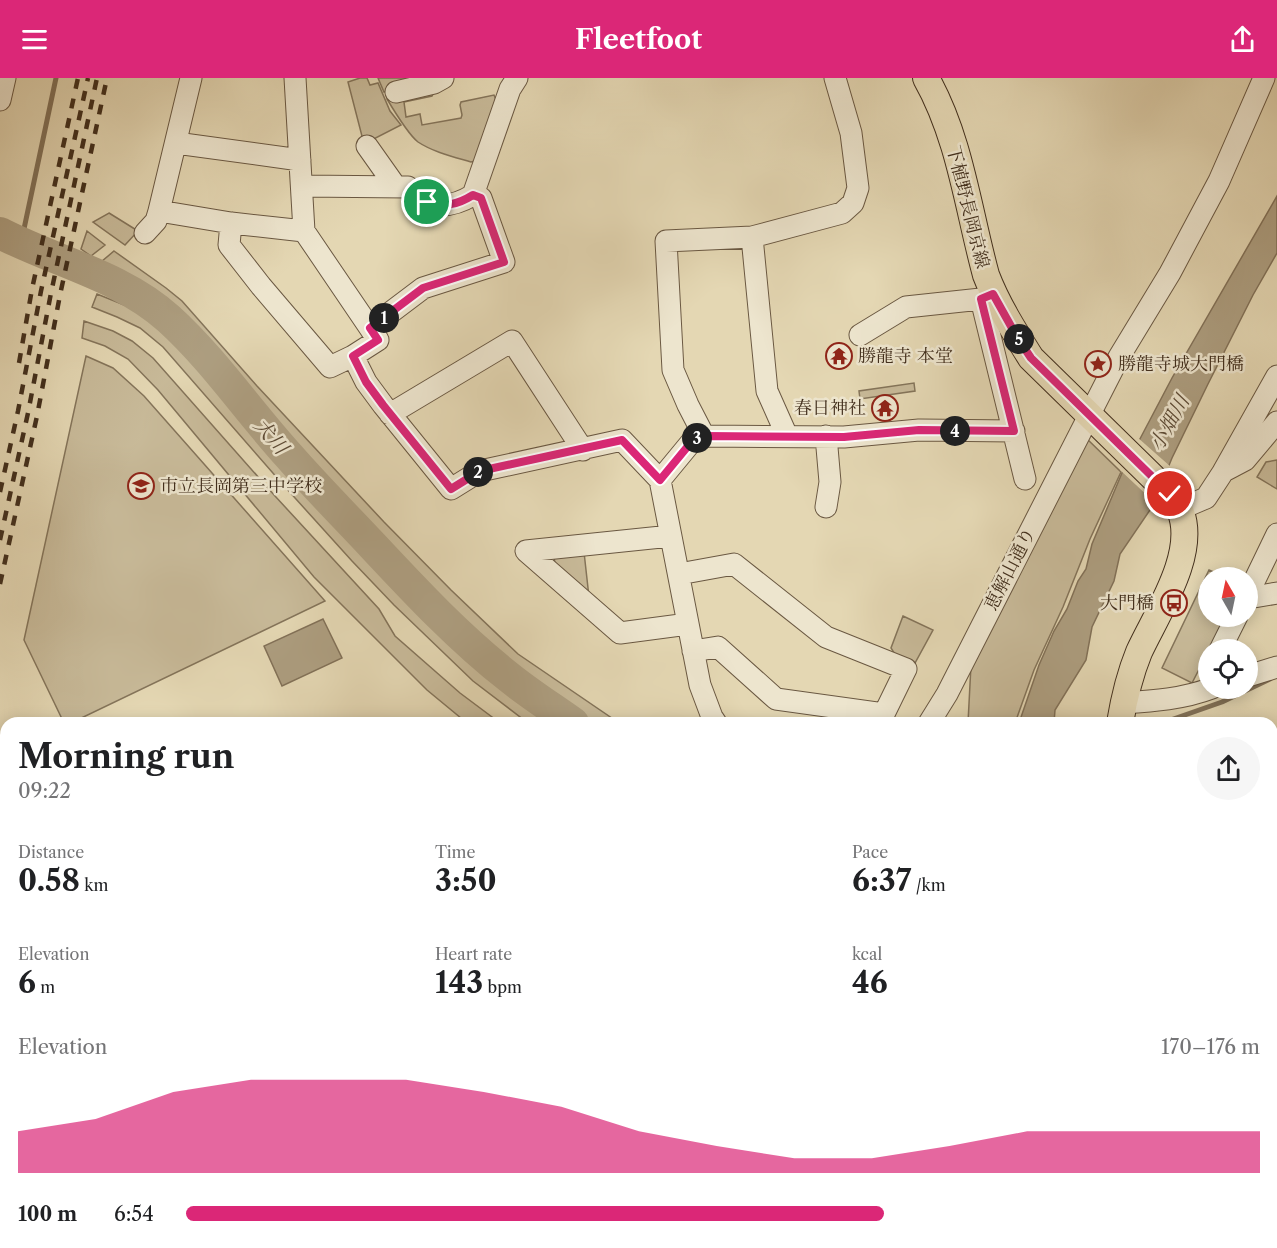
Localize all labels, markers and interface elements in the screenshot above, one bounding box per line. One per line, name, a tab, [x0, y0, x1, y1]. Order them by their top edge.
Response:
icon: menu	[18, 23, 51, 56]
text: Fleetfoot	[575, 23, 702, 56]
icon: share	[1226, 23, 1259, 56]
street label: 下植野長岡京線	[942, 143, 994, 271]
pin	[401, 176, 452, 227]
icon: arrive	[410, 185, 443, 218]
pin: 1	[369, 303, 399, 333]
text: 1	[380, 308, 388, 328]
pin: 5	[1004, 324, 1034, 354]
text: 5	[1015, 329, 1023, 349]
temple icon: 勝龍寺 本堂	[824, 341, 854, 371]
place label: 勝龍寺 本堂	[858, 345, 953, 367]
place icon: 勝龍寺城大門橋	[1083, 349, 1113, 379]
place label: 勝龍寺城大門橋	[1118, 353, 1244, 375]
water label: 小畑川	[1144, 389, 1195, 455]
temple icon: 春日神社	[870, 393, 900, 423]
place label: 春日神社	[794, 397, 866, 419]
water label: 犬川	[249, 413, 294, 460]
pin: 4	[940, 416, 970, 446]
text: 4	[950, 421, 960, 441]
pin: 3	[682, 423, 712, 453]
text: 3	[692, 428, 702, 448]
pin: 2	[463, 457, 493, 487]
text: 2	[473, 462, 483, 482]
pin	[1144, 468, 1195, 519]
school or university icon: 市立長岡第三中学校	[126, 471, 156, 501]
place label: 市立長岡第三中学校	[160, 475, 322, 497]
icon: check	[1153, 477, 1186, 510]
street label: 恵解山通り	[980, 524, 1040, 614]
north arrow	[1198, 567, 1258, 627]
map controls	[1198, 567, 1258, 699]
bus stop icon: 大門橋	[1159, 588, 1189, 618]
place label: 大門橋	[1100, 592, 1154, 614]
button: locate	[1198, 639, 1258, 699]
text: Morning run	[18, 736, 234, 777]
button: share	[1197, 737, 1260, 800]
text: 09:22	[18, 779, 71, 803]
text: Distance	[18, 842, 84, 862]
text: Time	[435, 842, 475, 862]
text: Pace	[852, 842, 888, 862]
text: 0.58	[18, 862, 80, 899]
text: 3:50	[435, 862, 497, 899]
text: 6:37	[852, 862, 911, 899]
text: km	[80, 875, 109, 895]
text: /km	[911, 875, 946, 895]
text: Elevation	[18, 944, 89, 964]
text: Heart rate	[435, 944, 512, 964]
text: kcal	[852, 944, 882, 964]
text: 6	[18, 964, 36, 1001]
text: 143	[435, 964, 483, 1001]
text: 46	[852, 964, 888, 1001]
text: m	[36, 977, 55, 997]
text: bpm	[483, 977, 522, 997]
text: Elevation	[18, 1035, 107, 1059]
text: 170–176 m	[1161, 1035, 1260, 1059]
text: 100 m	[18, 1202, 77, 1226]
text: 6:54	[114, 1202, 154, 1226]

